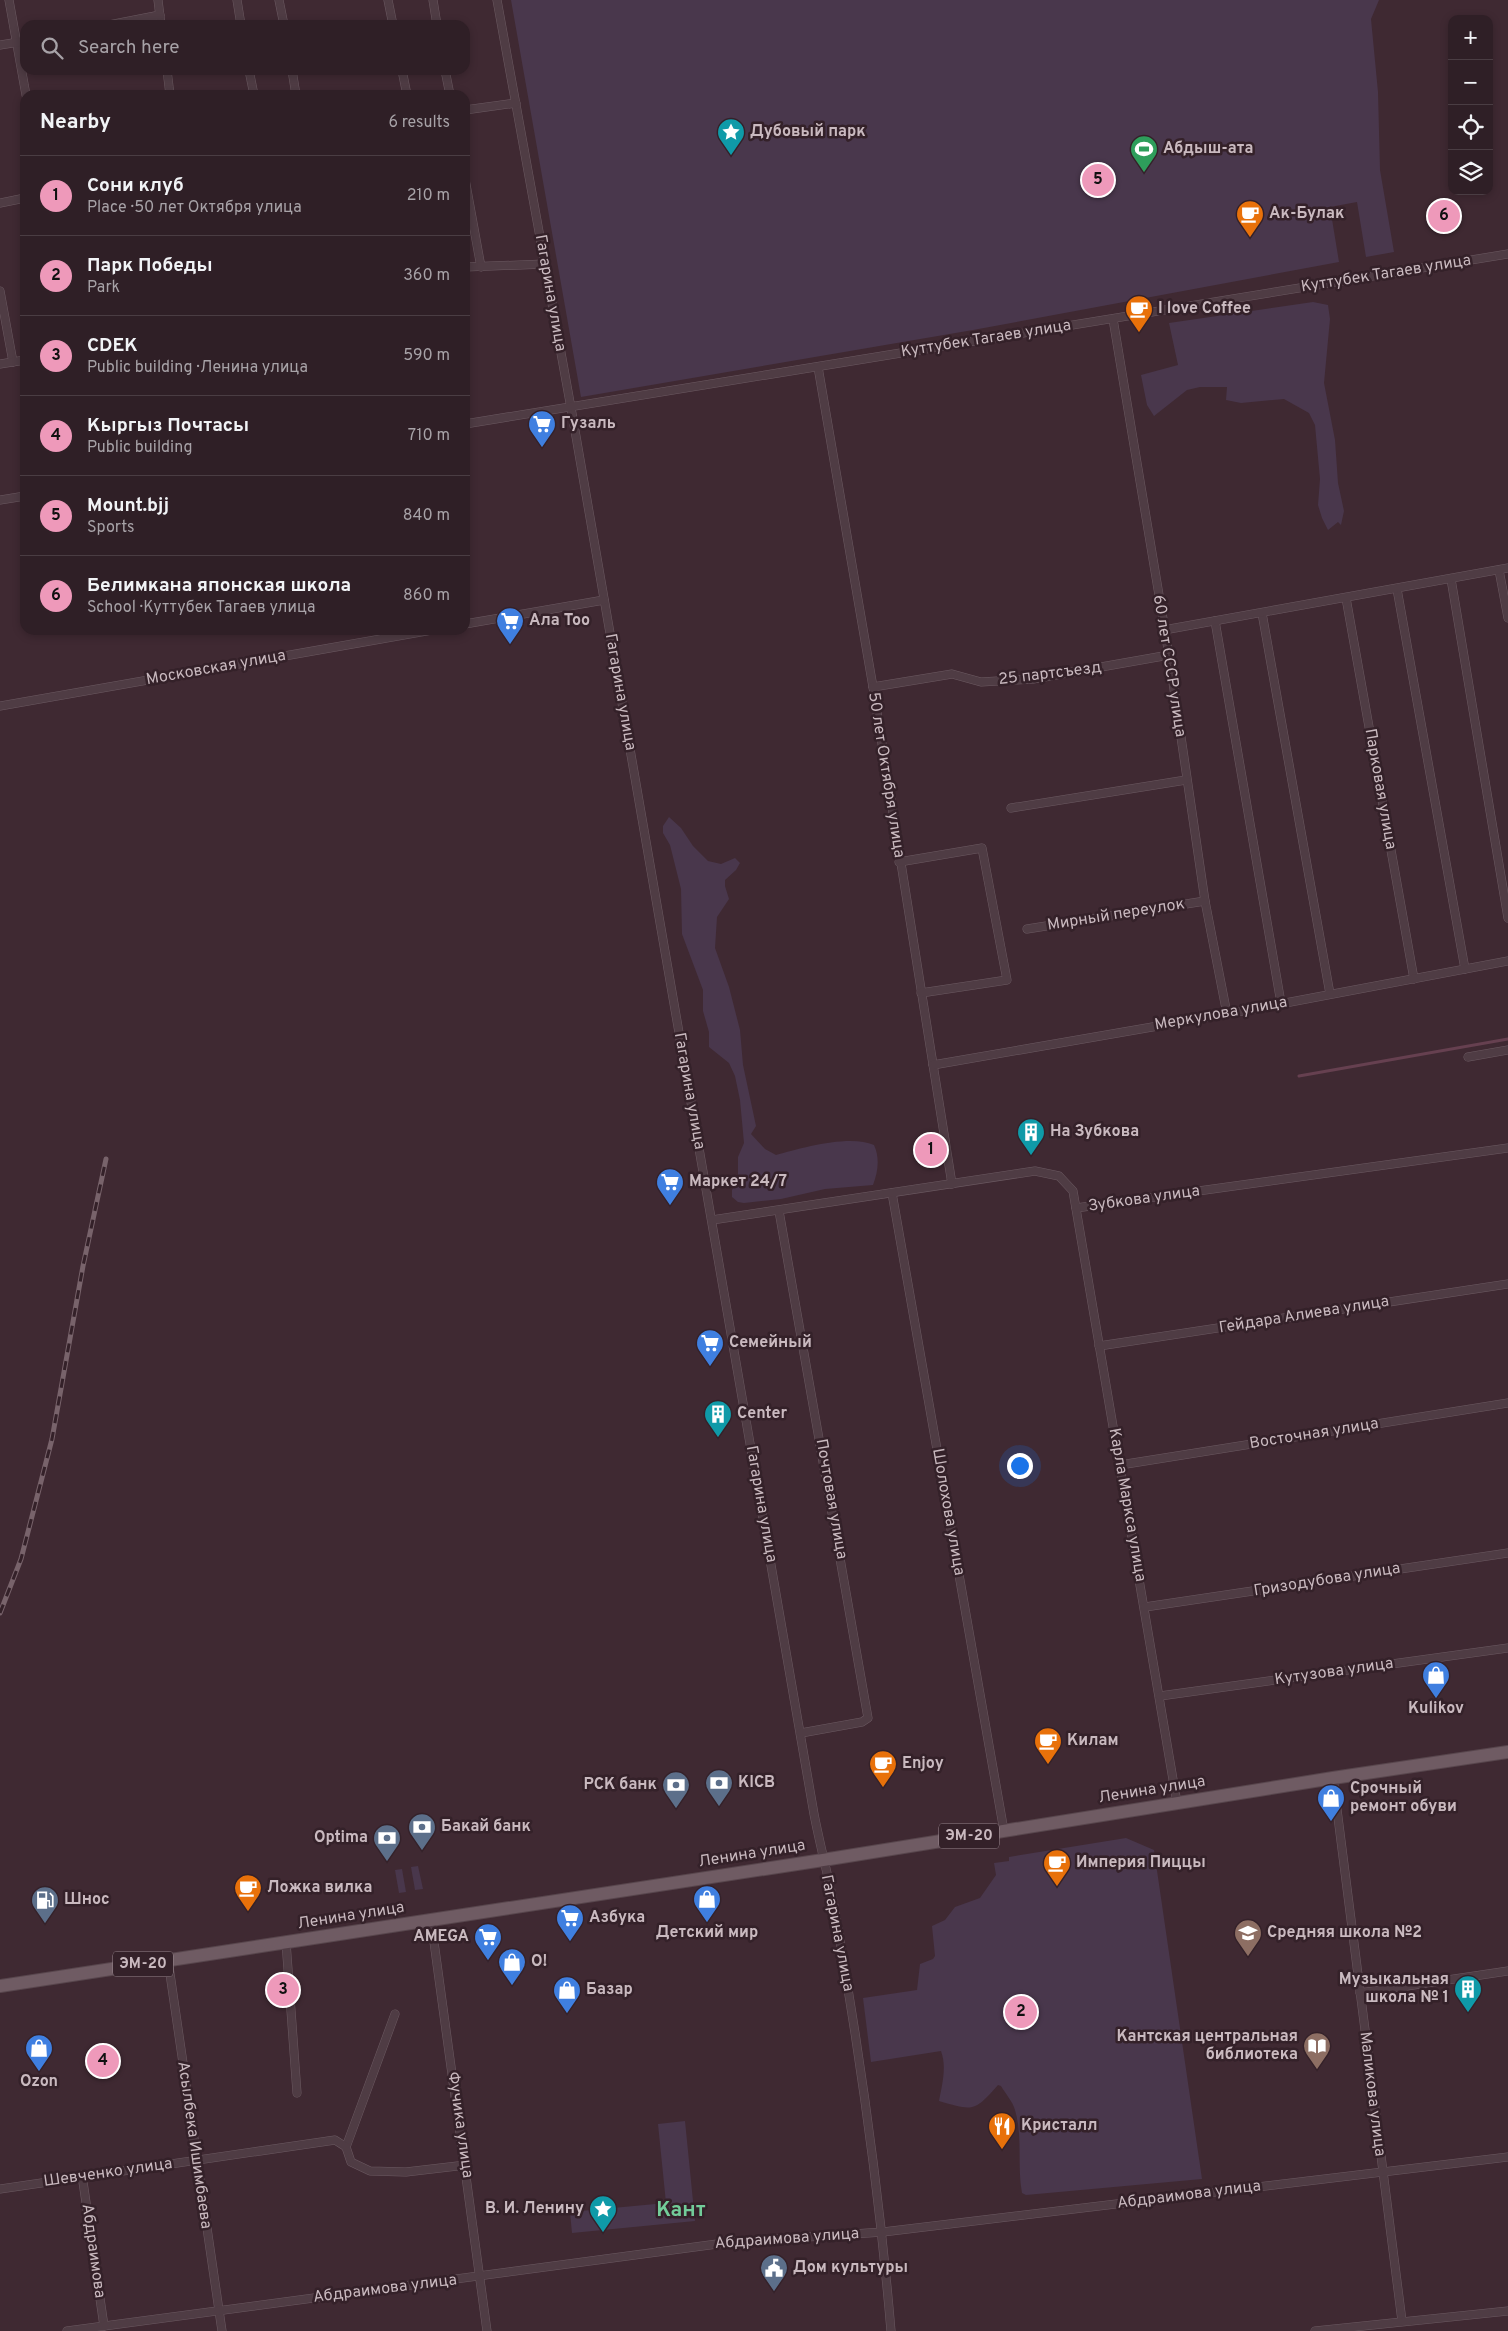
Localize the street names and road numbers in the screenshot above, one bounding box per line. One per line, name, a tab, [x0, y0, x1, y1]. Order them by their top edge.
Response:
street label: Гагарина улица	[530, 233, 570, 353]
street label: Куттубек Тагаев улица	[1299, 251, 1473, 297]
street label: Куттубек Тагаев улица	[899, 316, 1073, 362]
street label: 60 лет СССР улица	[1148, 594, 1190, 738]
street label: Гагарина улица	[600, 632, 640, 752]
street label: Московская улица	[145, 646, 287, 690]
street label: 25 партсъезд	[997, 658, 1103, 690]
street label: 50 лет Октября улица	[863, 691, 909, 859]
street label: Парковая улица	[1360, 727, 1400, 851]
street label: Мирный переулок	[1046, 894, 1186, 936]
street label: Меркулова улица	[1153, 992, 1289, 1036]
street label: Гагарина улица	[669, 1031, 709, 1151]
street label: Зубкова улица	[1087, 1181, 1201, 1217]
street label: Гейдара Алиева улица	[1217, 1292, 1391, 1338]
street label: Восточная улица	[1248, 1414, 1380, 1454]
street label: Карла Маркса улица	[1104, 1427, 1150, 1583]
street label: Почтовая улица	[811, 1437, 851, 1561]
street label: Гагарина улица	[741, 1444, 781, 1564]
street label: Шолохова улица	[927, 1447, 969, 1577]
street label: Гризодубова улица	[1252, 1559, 1402, 1601]
street label: Кутузова улица	[1273, 1654, 1395, 1690]
street label: Ленина улица	[1097, 1772, 1207, 1808]
road number: ЭМ-20	[939, 1824, 999, 1848]
street label: Ленина улица	[697, 1836, 807, 1872]
street label: Гагарина улица	[816, 1873, 858, 1993]
street label: Ленина улица	[296, 1898, 406, 1934]
road number: ЭМ-20	[113, 1952, 173, 1976]
street label: Маликова улица	[1354, 2030, 1390, 2158]
street label: Асылбека Ишимбаева	[172, 2060, 216, 2230]
street label: Фучика улица	[443, 2070, 477, 2180]
street label: Шевченко улица	[42, 2154, 174, 2192]
street label: Абдраимова улица	[1116, 2176, 1262, 2214]
street label: Абдраимова	[76, 2203, 110, 2299]
street label: Абдраимова улица	[714, 2224, 860, 2254]
street label: Абдраимова улица	[312, 2270, 458, 2308]

